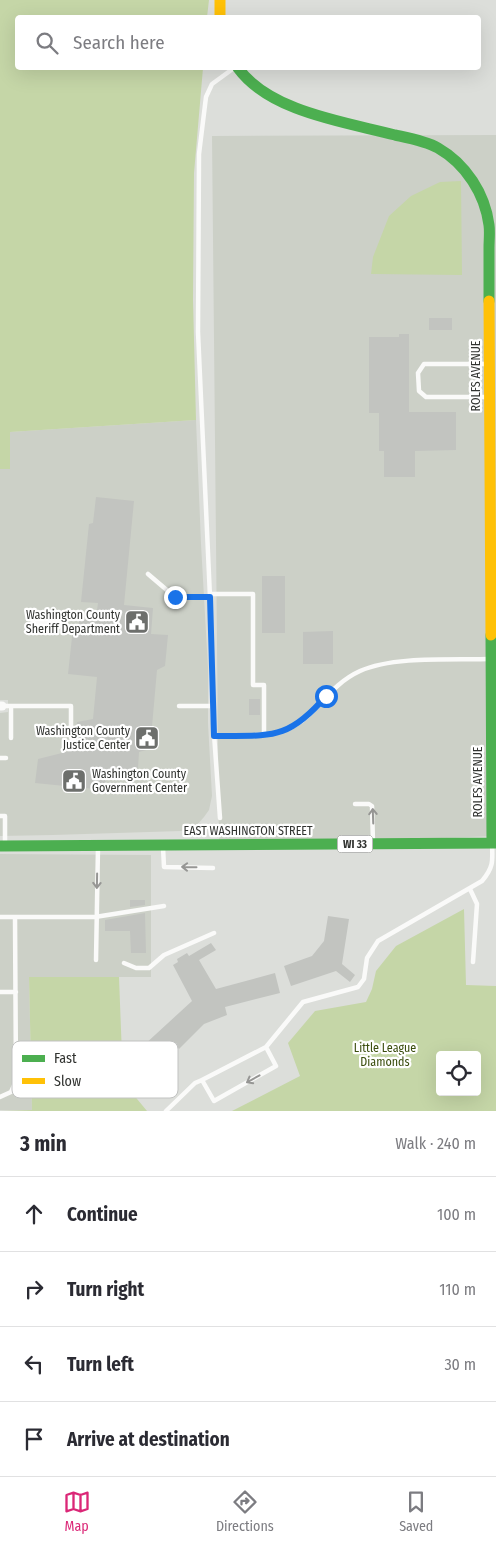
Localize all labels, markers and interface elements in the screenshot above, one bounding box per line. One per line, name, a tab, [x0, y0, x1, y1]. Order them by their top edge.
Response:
search box	[15, 15, 481, 70]
icon: search	[33, 29, 61, 57]
text: Search here	[73, 31, 165, 54]
street label: ROLFS AVENUE	[469, 340, 483, 411]
route end	[164, 586, 187, 609]
place label: Washington County Sheriff Department	[26, 608, 121, 636]
public building icon: Washington County Sheriff Department	[124, 609, 150, 635]
route start	[315, 685, 338, 708]
place label: Washington County Justice Center	[36, 724, 131, 752]
public building icon: Washington County Justice Center	[134, 725, 160, 751]
street label: ROLFS AVENUE	[471, 746, 485, 817]
place label: Washington County Government Center	[92, 767, 188, 795]
public building icon: Washington County Government Center	[61, 768, 87, 794]
one-way arrow	[368, 808, 377, 824]
street label: EAST WASHINGTON STREET	[184, 824, 313, 838]
road number: WI 33	[338, 836, 372, 852]
one-way arrow	[181, 863, 197, 872]
one-way arrow	[92, 873, 102, 889]
legend	[12, 1041, 178, 1098]
park label: Little League Diamonds	[354, 1041, 416, 1069]
text: Fast	[54, 1050, 77, 1067]
map controls	[436, 1051, 481, 1096]
button: locate	[436, 1051, 481, 1096]
text: Slow	[54, 1073, 81, 1090]
one-way arrow	[246, 1075, 260, 1085]
text: 3 min	[20, 1131, 67, 1157]
text: Walk · 240 m	[395, 1134, 476, 1153]
icon: ahead	[20, 1200, 48, 1228]
text: Continue	[67, 1203, 138, 1226]
text: 100 m	[437, 1205, 476, 1224]
icon: right	[20, 1275, 48, 1303]
text: Turn right	[67, 1278, 144, 1301]
text: 110 m	[439, 1280, 476, 1299]
icon: left	[20, 1350, 48, 1378]
text: Turn left	[67, 1353, 134, 1376]
text: 30 m	[444, 1355, 476, 1374]
icon: arrive	[20, 1425, 48, 1453]
text: Arrive at destination	[67, 1428, 230, 1451]
tab: Map	[63, 1488, 91, 1535]
tab: Directions	[216, 1488, 274, 1535]
tab: Saved	[399, 1488, 433, 1535]

